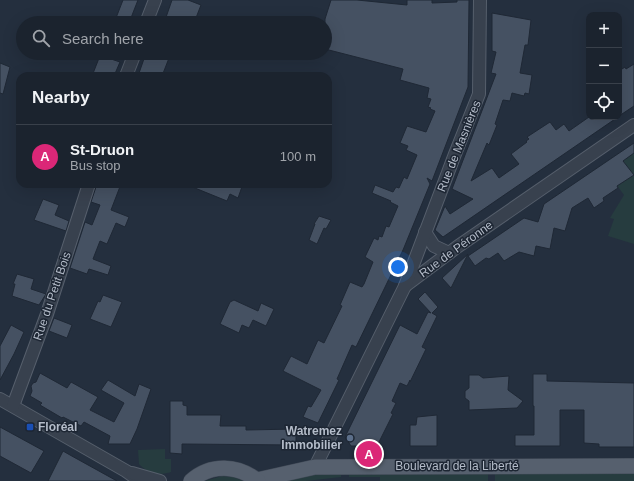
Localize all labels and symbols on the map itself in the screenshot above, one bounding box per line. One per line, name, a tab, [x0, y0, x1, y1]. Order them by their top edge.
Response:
street label: Rue de Masnières	[434, 98, 484, 194]
street label: Rue de Péronne	[417, 217, 496, 280]
street label: Rue du Petit Bois	[30, 250, 74, 342]
your location	[388, 257, 408, 277]
place label: Floréal	[38, 420, 77, 434]
marker: Floréal	[25, 422, 35, 432]
place label: Watremez Immobilier	[281, 424, 342, 452]
marker: Watremez Immobilier	[345, 433, 355, 443]
pin: A	[356, 439, 382, 469]
street label: Boulevard de la Liberté	[395, 459, 519, 473]

